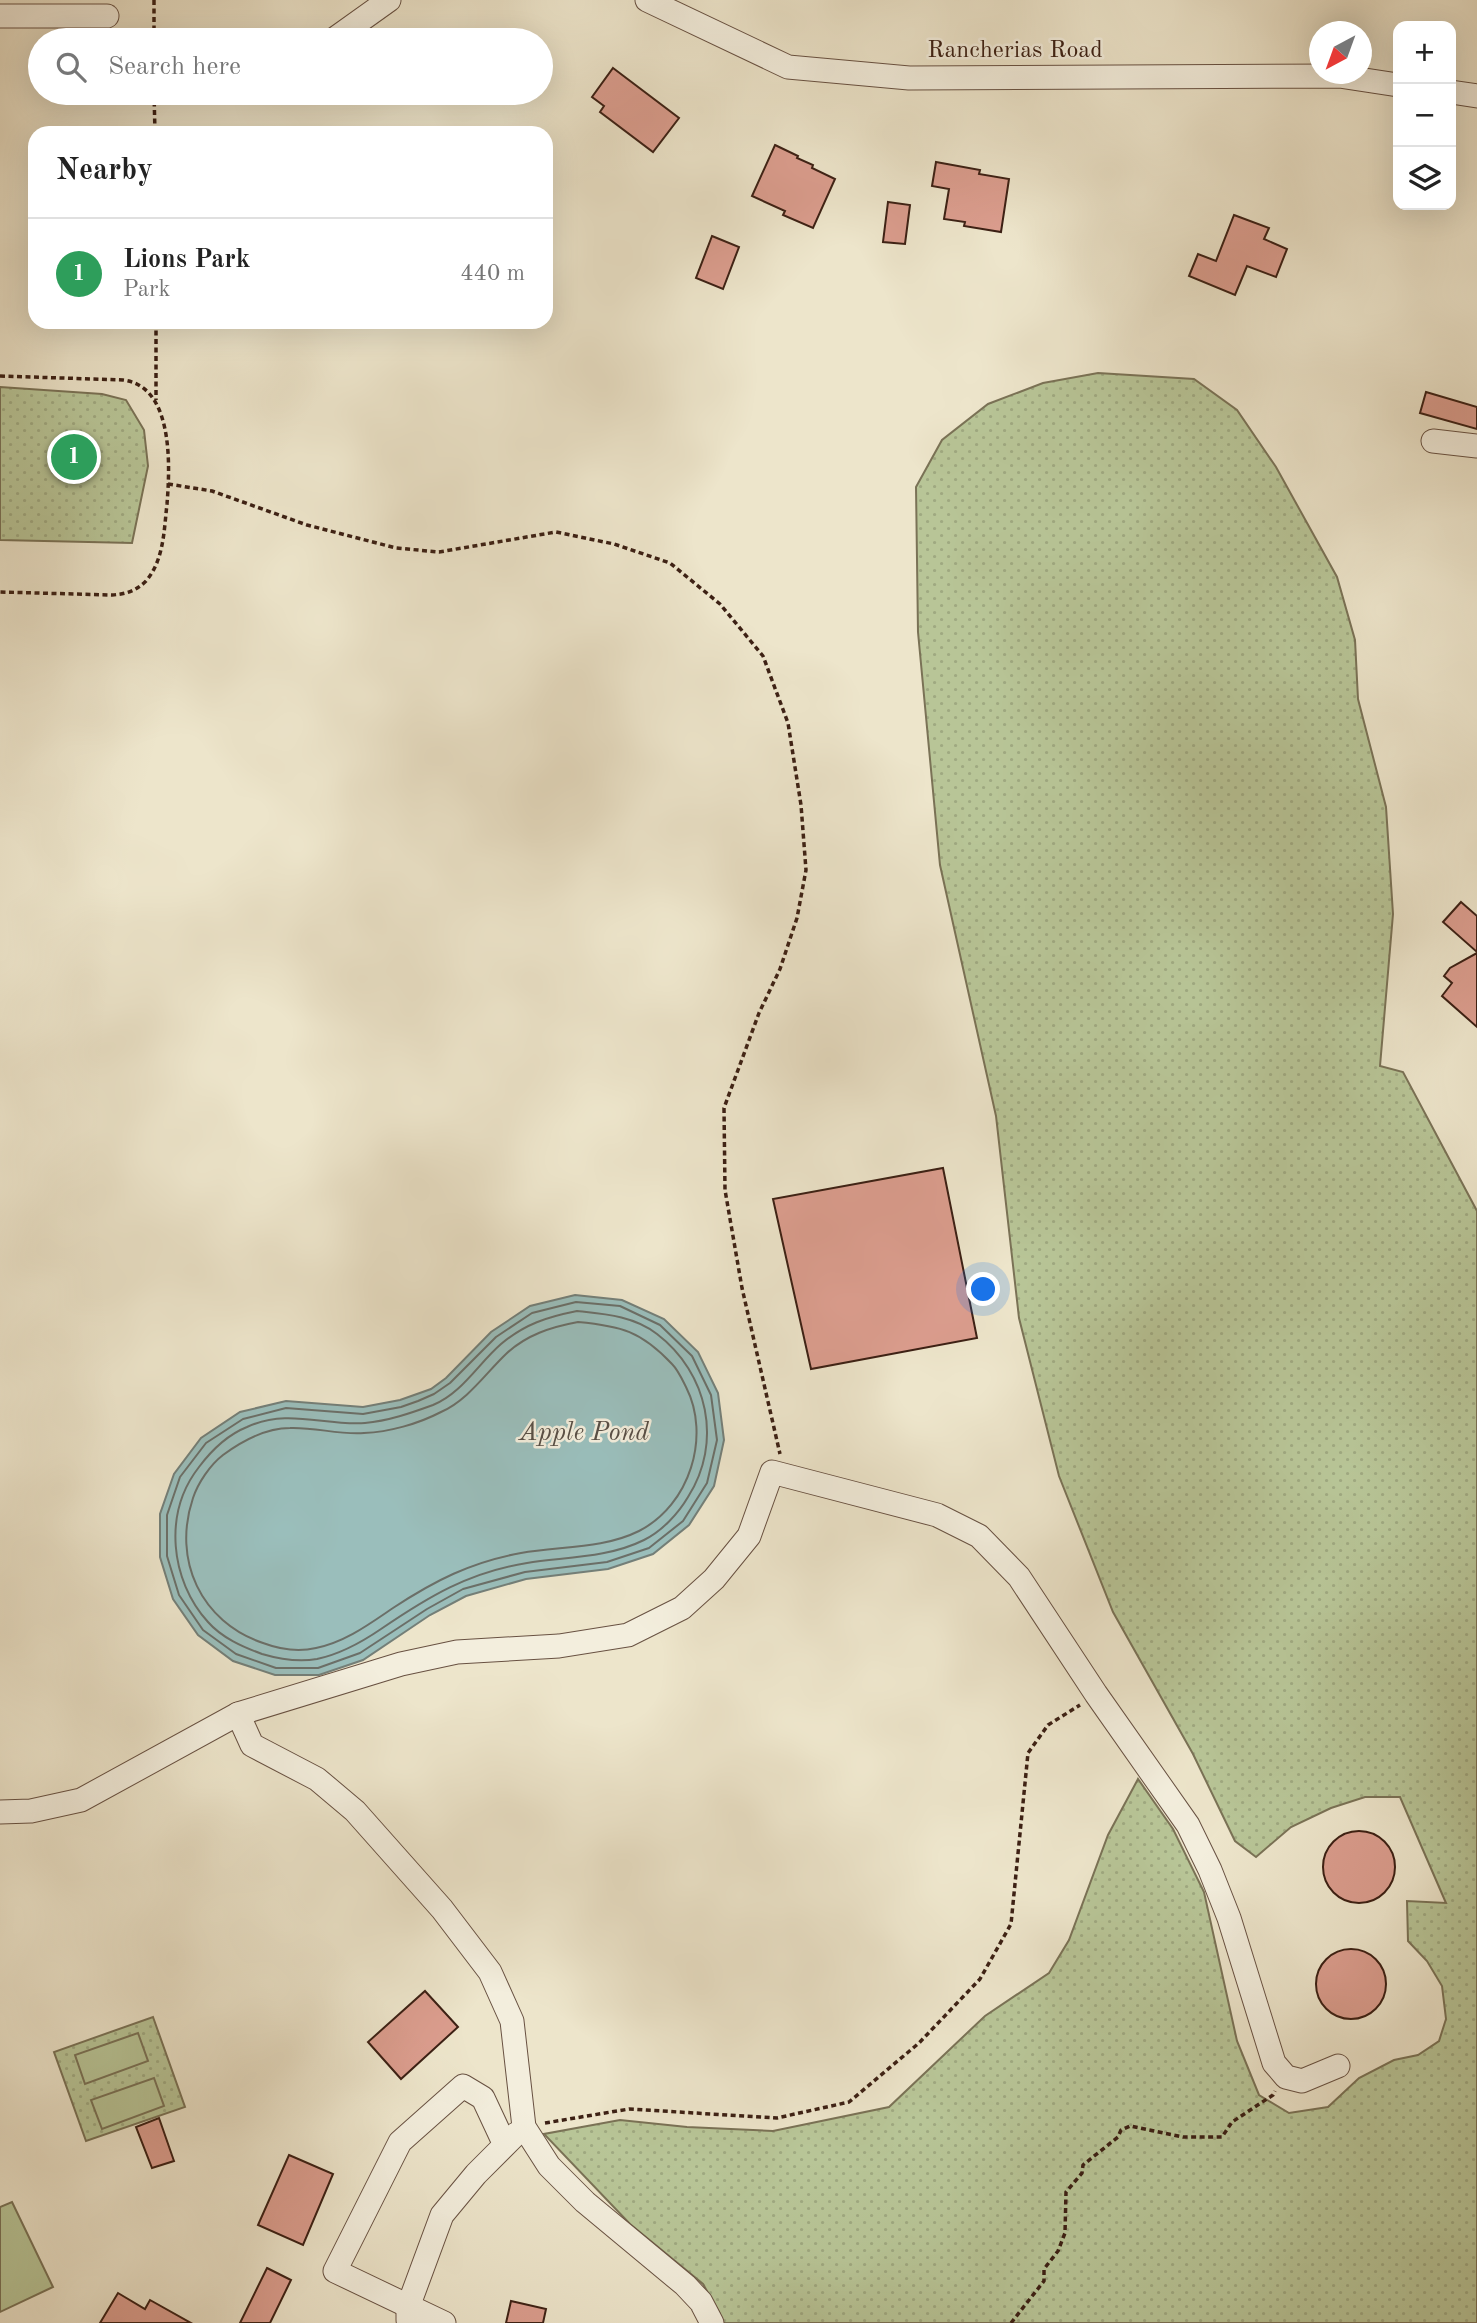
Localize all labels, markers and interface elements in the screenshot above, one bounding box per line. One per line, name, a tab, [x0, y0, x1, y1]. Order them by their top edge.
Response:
north arrow	[1309, 21, 1372, 84]
map controls	[1393, 21, 1456, 210]
button: +	[1393, 21, 1456, 84]
search box	[28, 28, 553, 105]
street label: Rancherias Road	[927, 39, 1103, 63]
icon: search	[52, 48, 90, 86]
text: Search here	[108, 54, 241, 80]
button: −	[1393, 84, 1456, 147]
button: layers	[1393, 147, 1456, 210]
text: Nearby	[56, 156, 153, 186]
text: Lions Park	[123, 247, 250, 273]
text: 1	[72, 262, 86, 285]
text: 440 m	[460, 262, 525, 285]
text: Park	[123, 278, 170, 301]
pin: 1	[51, 431, 97, 483]
your location	[966, 1272, 1000, 1306]
water label: Apple Pond	[517, 1420, 649, 1446]

